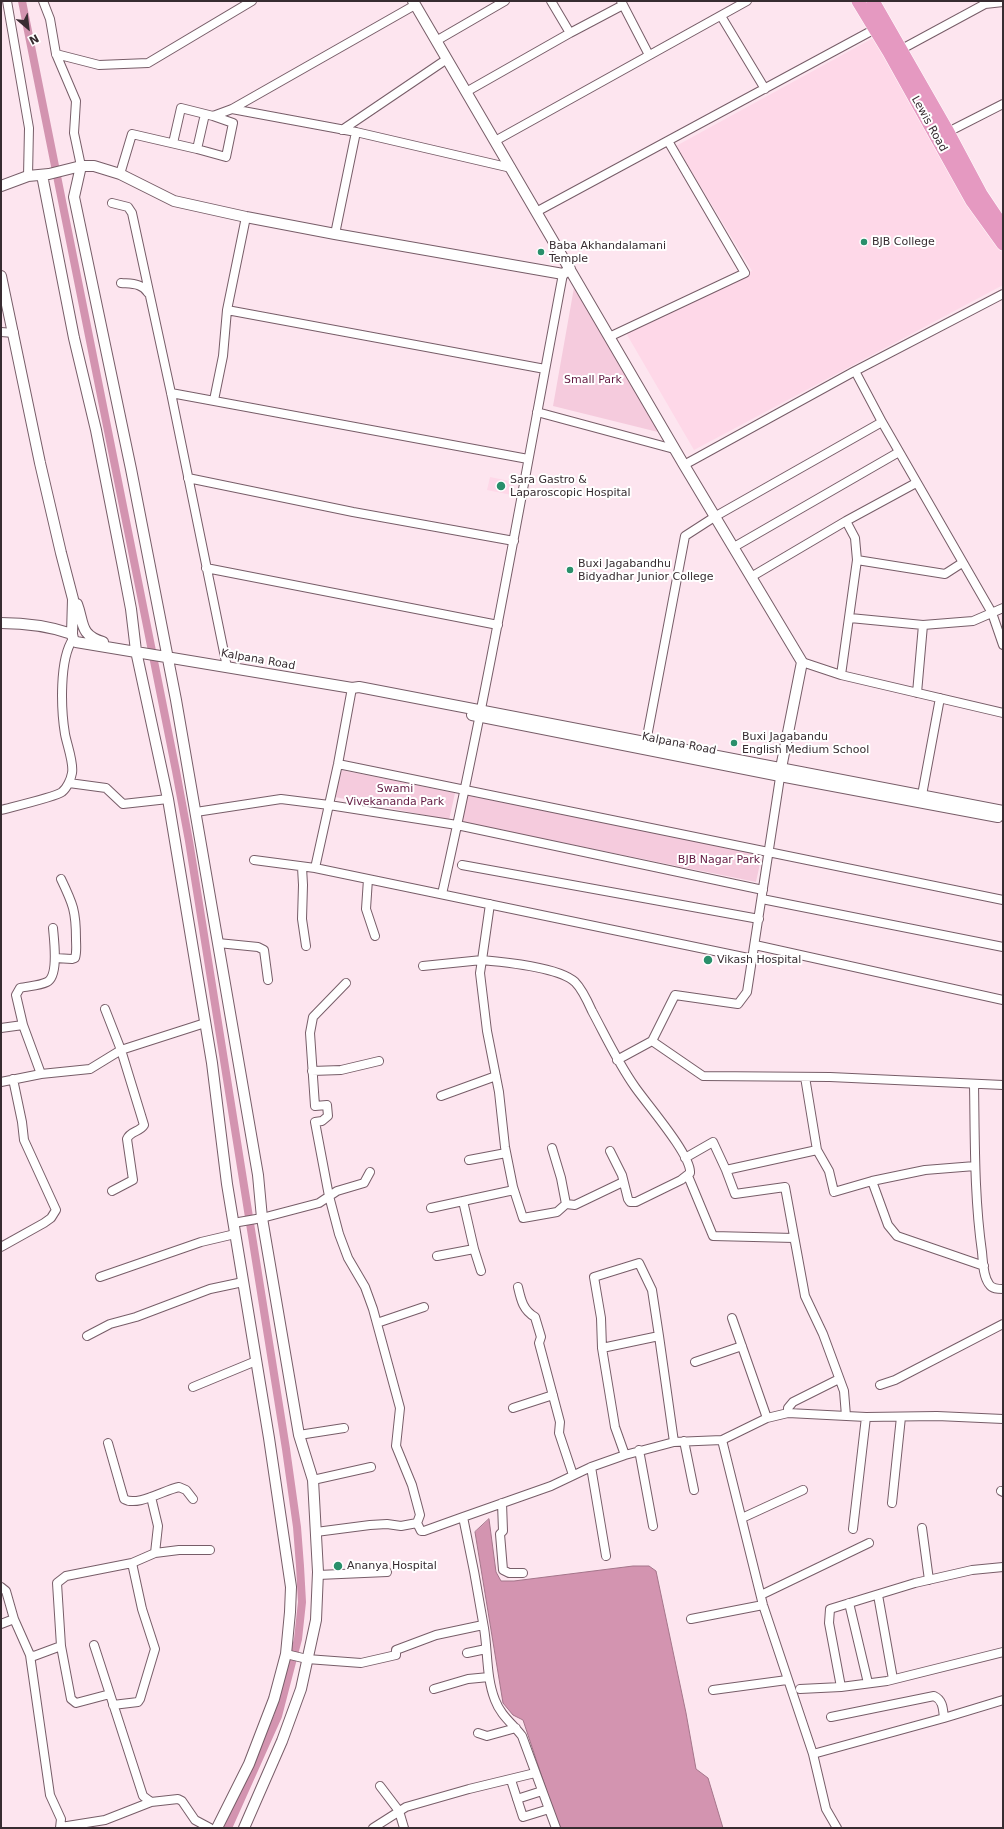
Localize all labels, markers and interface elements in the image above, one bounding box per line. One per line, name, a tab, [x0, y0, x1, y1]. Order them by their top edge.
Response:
north arrow	[8, 8, 48, 48]
text: N	[27, 31, 41, 47]
street label: Lewis Road	[908, 94, 950, 154]
place label: BJB College	[872, 235, 935, 249]
marker: BJB College	[859, 237, 869, 247]
place label: Baba Akhandalamani Temple	[549, 239, 666, 265]
marker: Baba Akhandalamani Temple	[536, 247, 546, 257]
park label: Small Park	[564, 373, 622, 387]
place label: Sara Gastro & Laparoscopic Hospital	[510, 473, 631, 499]
marker: Sara Gastro & Laparoscopic Hospital	[495, 480, 507, 492]
place label: Buxi Jagabandhu Bidyadhar Junior College	[578, 557, 714, 583]
marker: Buxi Jagabandhu Bidyadhar Junior College	[565, 565, 575, 575]
street label: Kalpana Road	[220, 647, 296, 673]
street label: Kalpana Road	[641, 730, 717, 758]
place label: Buxi Jagabandu English Medium School	[742, 730, 869, 756]
marker: Buxi Jagabandu English Medium School	[729, 738, 739, 748]
park label: Swami Vivekananda Park	[346, 782, 444, 808]
park label: BJB Nagar Park	[678, 853, 760, 867]
place label: Vikash Hospital	[717, 953, 801, 967]
marker: Vikash Hospital	[702, 954, 714, 966]
place label: Ananya Hospital	[347, 1559, 437, 1573]
marker: Ananya Hospital	[332, 1560, 344, 1572]

